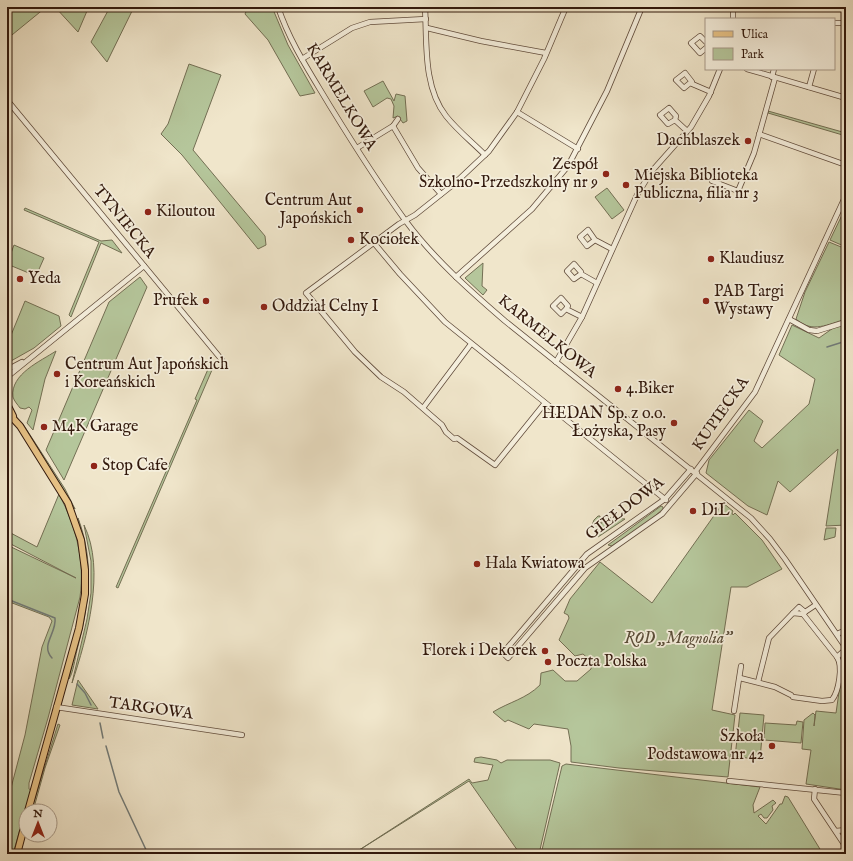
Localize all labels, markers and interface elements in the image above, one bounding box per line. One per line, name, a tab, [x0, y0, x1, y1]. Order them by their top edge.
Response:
legend	[705, 18, 835, 70]
text: Ulica	[741, 27, 769, 42]
street label: KARMELKOWA	[301, 40, 381, 155]
text: Park	[741, 47, 764, 62]
place label: Dachblaszek	[656, 131, 740, 151]
marker: Dachblaszek	[743, 136, 753, 146]
place label: Zespół Szkolno-Przedszkolny nr 9	[419, 155, 599, 193]
place label: Miejska Biblioteka Publiczna, filia nr 3	[634, 166, 759, 204]
marker: Zespół Szkolno-Przedszkolny nr 9	[601, 169, 611, 179]
marker: Miejska Biblioteka Publiczna, filia nr 3	[621, 180, 631, 190]
street label: TYNIECKA	[88, 181, 160, 264]
place label: Centrum Aut Japońskich	[265, 191, 353, 229]
place label: Kiloutou	[156, 202, 215, 222]
marker: Centrum Aut Japońskich	[355, 205, 365, 215]
marker: Kiloutou	[143, 207, 153, 217]
place label: Kociołek	[359, 230, 419, 250]
marker: Kociołek	[346, 235, 356, 245]
place label: Klaudiusz	[719, 249, 784, 269]
marker: Klaudiusz	[706, 254, 716, 264]
place label: Yeda	[28, 269, 61, 289]
marker: Yeda	[15, 274, 25, 284]
place label: PAB Targi Wystawy	[714, 282, 784, 320]
place label: Prufek	[153, 291, 198, 311]
street label: KARMELKOWA	[493, 291, 601, 384]
marker: Prufek	[201, 296, 211, 306]
marker: PAB Targi Wystawy	[701, 296, 711, 306]
place label: Oddział Celny I	[272, 297, 379, 317]
marker: Oddział Celny I	[259, 302, 269, 312]
place label: Centrum Aut Japońskich i Koreańskich	[65, 355, 229, 393]
marker: Centrum Aut Japońskich i Koreańskich	[52, 369, 62, 379]
street label: KUPIECKA	[688, 372, 755, 455]
place label: 4.Biker	[626, 379, 674, 399]
marker: 4.Biker	[613, 384, 623, 394]
place label: HEDAN Sp. z o.o. Łożyska, Pasy	[542, 404, 666, 442]
place label: M4K Garage	[52, 417, 138, 437]
marker: HEDAN Sp. z o.o. Łożyska, Pasy	[669, 418, 679, 428]
marker: M4K Garage	[39, 422, 49, 432]
place label: Stop Cafe	[102, 456, 168, 476]
marker: Stop Cafe	[89, 461, 99, 471]
street label: GIEŁDOWA	[582, 472, 669, 545]
place label: DiL	[701, 501, 730, 521]
marker: DiL	[688, 506, 698, 516]
place label: Hala Kwiatowa	[485, 554, 585, 574]
marker: Hala Kwiatowa	[472, 559, 482, 569]
park label: ROD „Magnolia”	[624, 629, 734, 649]
place label: Florek i Dekorek	[422, 641, 537, 661]
marker: Florek i Dekorek	[540, 646, 550, 656]
place label: Poczta Polska	[556, 652, 647, 672]
marker: Poczta Polska	[543, 657, 553, 667]
street label: TARGOWA	[108, 693, 196, 725]
place label: Szkoła Podstawowa nr 42	[647, 727, 764, 765]
marker: Szkoła Podstawowa nr 42	[767, 741, 777, 751]
north arrow	[18, 803, 58, 843]
text: N	[32, 807, 43, 821]

